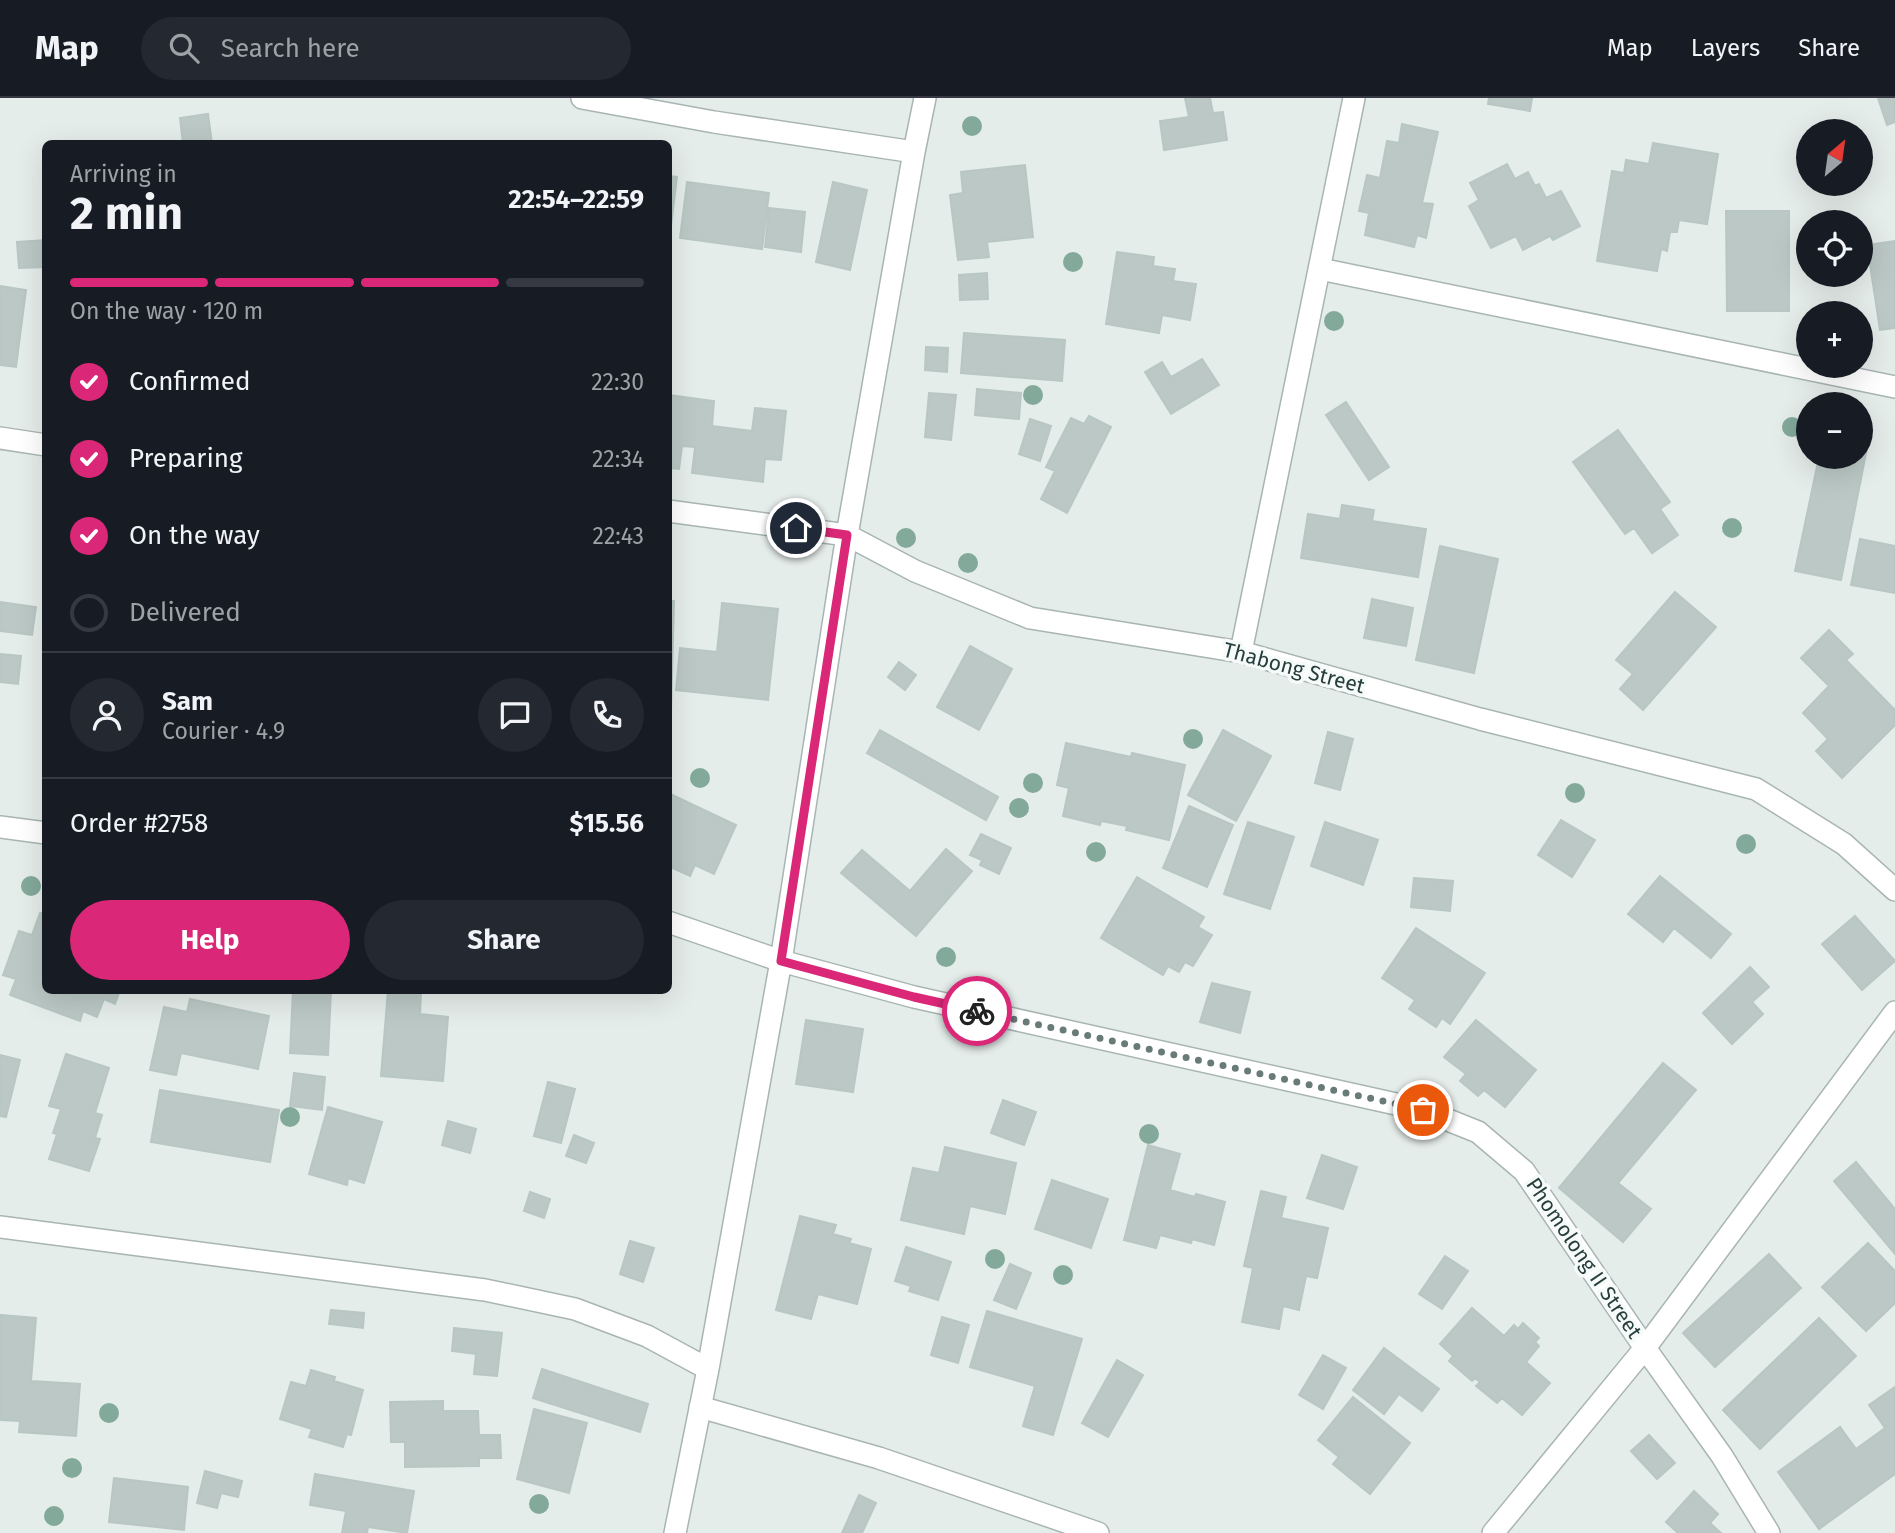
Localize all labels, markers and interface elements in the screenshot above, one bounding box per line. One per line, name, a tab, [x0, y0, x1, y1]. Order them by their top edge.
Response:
search box	[141, 17, 631, 80]
text: Map	[35, 28, 99, 68]
icon: search	[165, 29, 203, 67]
text: Search here	[221, 33, 360, 64]
text: Map	[1607, 34, 1653, 62]
text: Layers	[1691, 34, 1760, 62]
text: Share	[1798, 34, 1860, 62]
north arrow	[1796, 119, 1872, 196]
map controls	[1796, 119, 1873, 469]
text: Arriving in	[70, 160, 177, 188]
text: 22:54–22:59	[508, 184, 644, 215]
text: 2 min	[70, 186, 183, 241]
button: locate	[1796, 210, 1873, 287]
text: On the way · 120 m	[70, 297, 263, 325]
button: +	[1796, 301, 1873, 378]
icon: check	[70, 363, 108, 401]
text: Confirmed	[129, 366, 250, 397]
text: 22:30	[591, 368, 644, 396]
button: −	[1796, 392, 1873, 469]
icon: check	[70, 440, 108, 478]
text: Preparing	[129, 443, 242, 474]
text: 22:34	[592, 445, 644, 473]
pin	[766, 498, 826, 558]
icon: home	[777, 509, 815, 547]
icon: check	[70, 517, 108, 555]
text: On the way	[129, 520, 260, 551]
text: 22:43	[593, 522, 644, 550]
text: Delivered	[129, 597, 241, 628]
street label: Thabong Street	[1221, 637, 1368, 699]
button: person	[70, 678, 144, 752]
button: chat	[478, 678, 552, 752]
button: phone	[570, 678, 644, 752]
text: Sam	[162, 686, 213, 717]
text: Courier · 4.9	[162, 717, 285, 745]
text: Order #2758	[70, 808, 208, 839]
text: $15.56	[570, 808, 644, 839]
button: Help	[70, 900, 350, 980]
button: Share	[364, 900, 644, 980]
courier	[942, 976, 1012, 1046]
icon: bike	[958, 992, 996, 1030]
pin	[1393, 1080, 1453, 1140]
icon: bag	[1404, 1091, 1442, 1129]
street label: Phomolong II Street	[1520, 1173, 1648, 1344]

